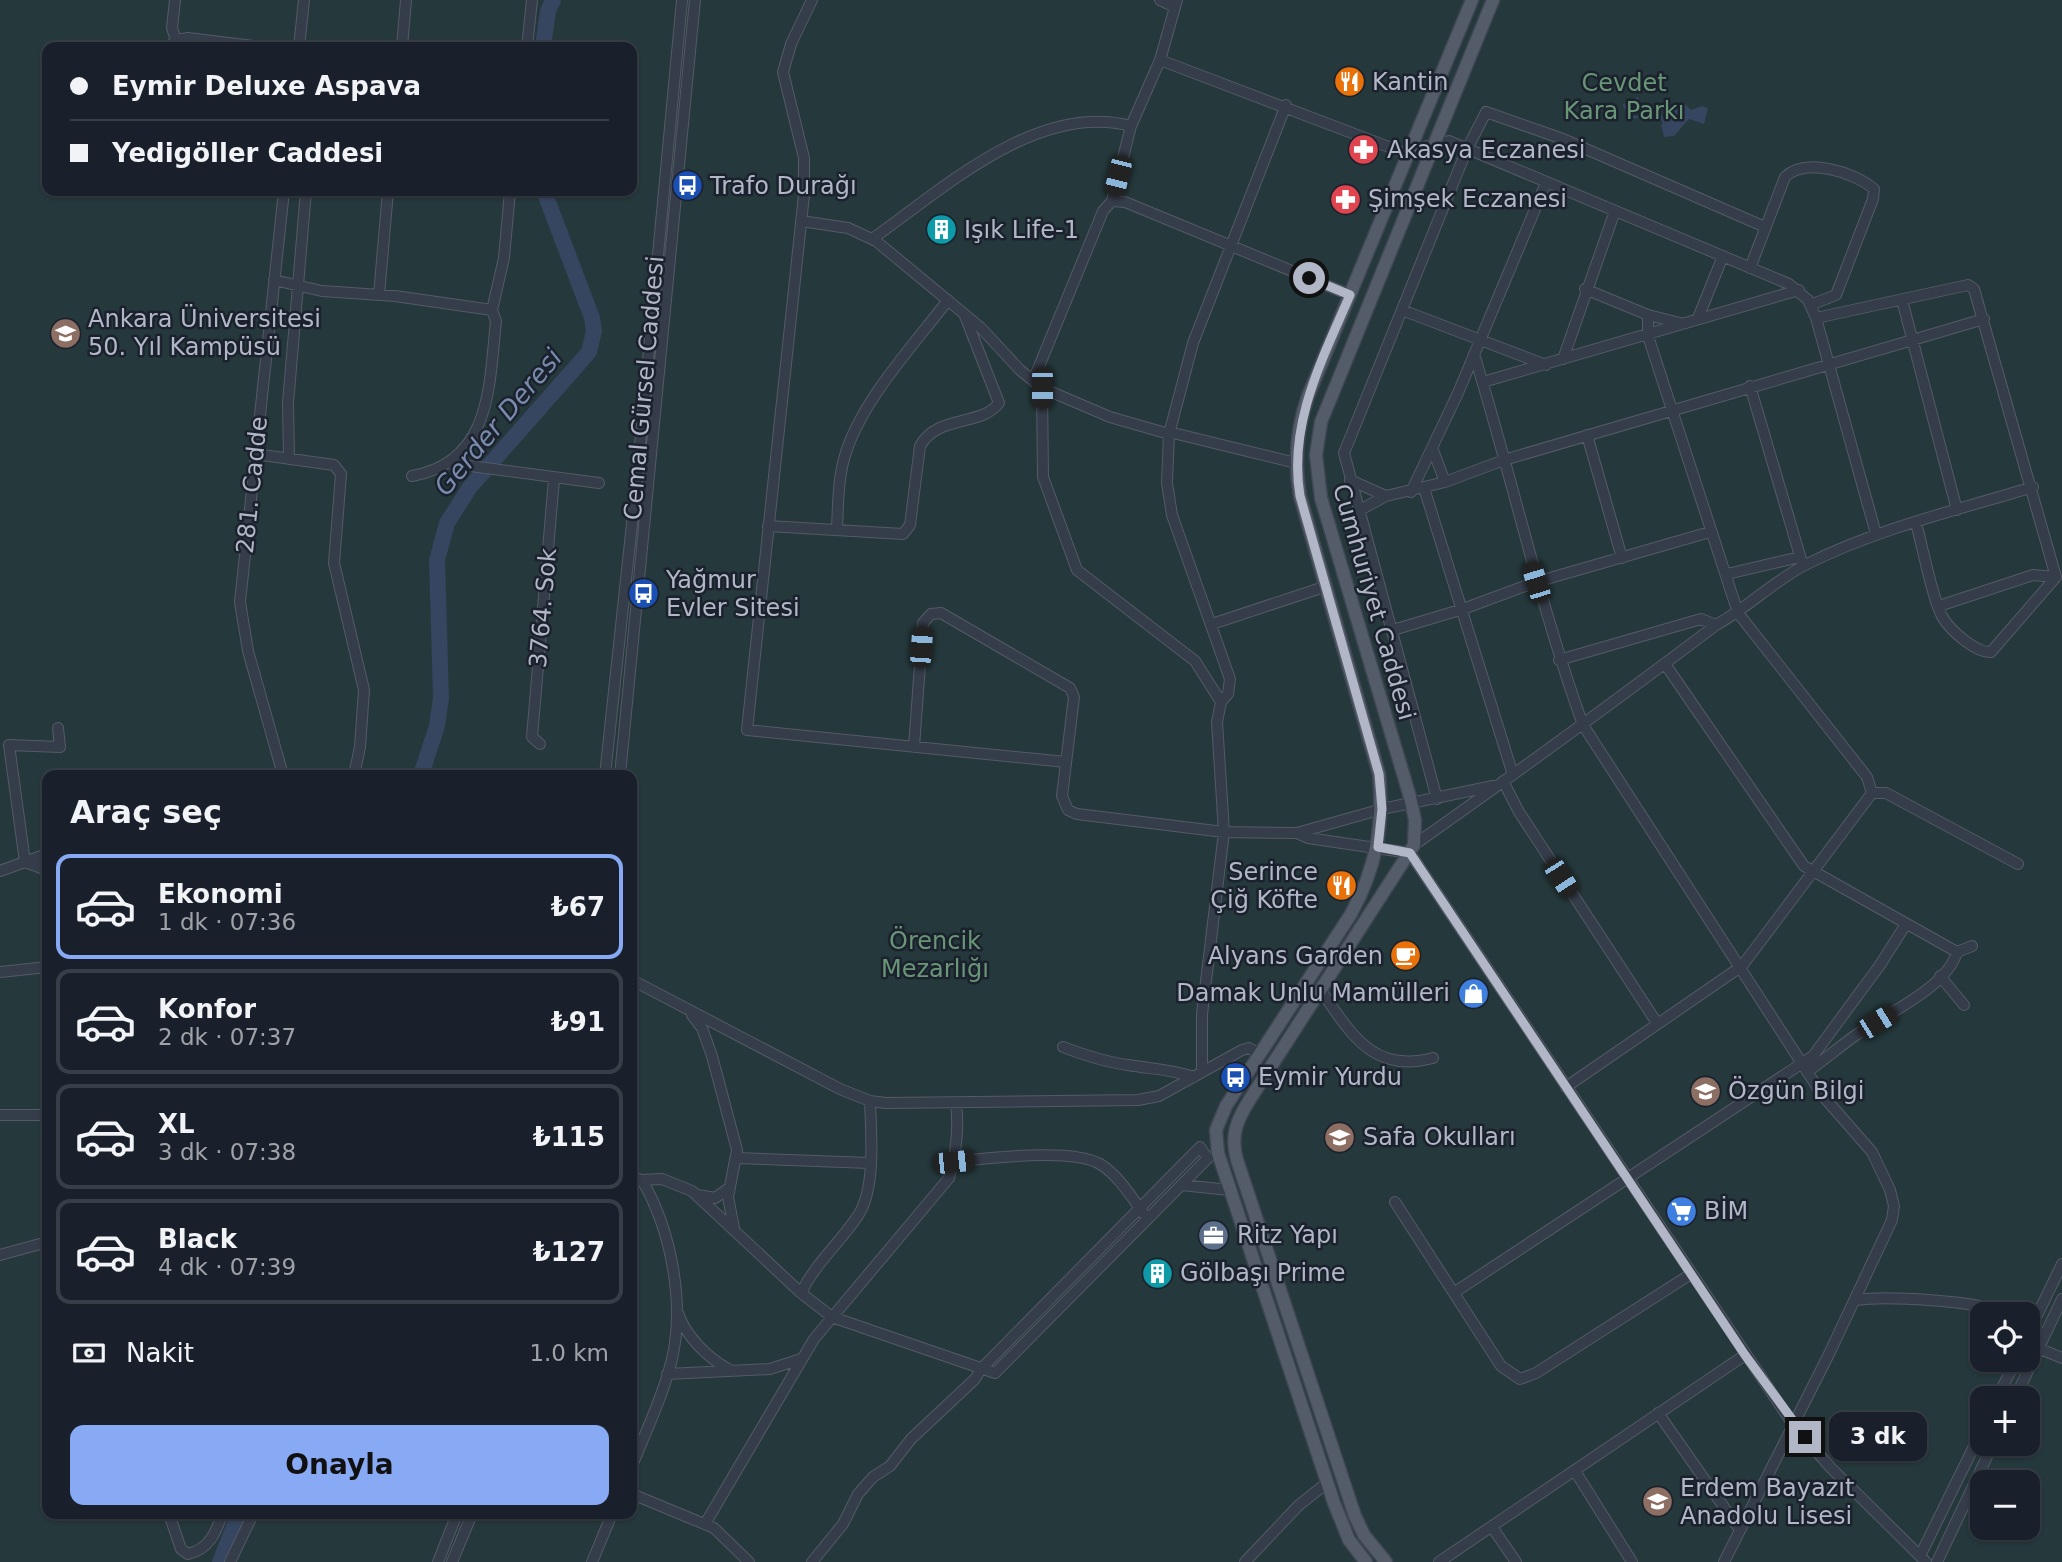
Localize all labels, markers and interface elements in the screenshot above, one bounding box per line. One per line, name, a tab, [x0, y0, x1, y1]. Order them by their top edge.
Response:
restaurant icon: Kantin	[1332, 65, 1366, 99]
place label: Kantin	[1372, 68, 1449, 96]
park label: Cevdet Kara Parkı	[1564, 69, 1684, 125]
text: Eymir Deluxe Aspava	[112, 71, 421, 101]
pharmacy icon: Akasya Eczanesi	[1347, 133, 1381, 167]
place label: Akasya Eczanesi	[1387, 136, 1585, 164]
text: Yedigöller Caddesi	[112, 138, 383, 168]
car	[1103, 153, 1134, 199]
bus stop icon: Trafo Durağı	[670, 169, 704, 203]
place label: Trafo Durağı	[709, 172, 857, 200]
pharmacy icon: Şimşek Eczanesi	[1328, 182, 1362, 216]
place label: Şimşek Eczanesi	[1368, 185, 1567, 213]
building icon: Işık Life-1	[924, 213, 958, 247]
place label: Işık Life-1	[964, 216, 1079, 244]
street label: Cemal Gürsel Caddesi	[619, 255, 669, 521]
route start	[1293, 262, 1325, 294]
place label: Ankara Üniversitesi 50. Yıl Kampüsü	[88, 304, 321, 361]
school or university icon: Ankara Üniversitesi 50. Yıl Kampüsü	[48, 316, 82, 350]
water label: Gerder Deresi	[428, 342, 568, 501]
car	[1032, 367, 1053, 409]
street label: 281. Cadde	[231, 415, 273, 555]
street label: Cumhuriyet Caddesi	[1327, 481, 1421, 723]
street label: 3764. Sok	[524, 547, 562, 669]
car	[1520, 559, 1553, 605]
place label: Yağmur Evler Sitesi	[665, 566, 800, 622]
bus stop icon: Yağmur Evler Sitesi	[626, 577, 660, 611]
car	[910, 625, 933, 669]
text: Araç seç	[70, 793, 222, 831]
car	[1541, 855, 1582, 901]
place label: Serince Çiğ Köfte	[1210, 858, 1318, 914]
restaurant icon: Serince Çiğ Köfte	[1324, 869, 1358, 903]
icon: car	[74, 875, 137, 938]
text: Ekonomi	[158, 879, 283, 909]
text: ₺67	[551, 892, 605, 922]
text: 1 dk · 07:36	[158, 909, 296, 935]
park label: Örencik Mezarlığı	[881, 926, 989, 983]
cafe icon: Alyans Garden	[1389, 939, 1423, 973]
place label: Alyans Garden	[1208, 942, 1383, 970]
shop icon: Damak Unlu Mamülleri	[1456, 976, 1490, 1010]
place label: Damak Unlu Mamülleri	[1176, 979, 1450, 1007]
icon: car	[74, 990, 137, 1053]
text: Konfor	[158, 994, 256, 1024]
car	[1854, 1002, 1901, 1042]
text: ₺91	[551, 1007, 605, 1037]
text: 2 dk · 07:37	[158, 1024, 296, 1050]
bus stop icon: Eymir Yurdu	[1218, 1060, 1252, 1094]
place label: Eymir Yurdu	[1258, 1063, 1402, 1091]
school or university icon: Özgün Bilgi	[1688, 1074, 1722, 1108]
place label: Özgün Bilgi	[1728, 1076, 1864, 1105]
icon: car	[74, 1105, 137, 1168]
text: XL	[158, 1109, 195, 1139]
school or university icon: Safa Okulları	[1323, 1120, 1357, 1154]
text: ₺115	[533, 1122, 605, 1152]
place label: Safa Okulları	[1363, 1123, 1516, 1151]
text: 3 dk · 07:38	[158, 1139, 296, 1165]
car	[933, 1149, 976, 1175]
supermarket icon: BİM	[1664, 1194, 1698, 1228]
place label: BİM	[1704, 1196, 1748, 1225]
office icon: Ritz Yapı	[1197, 1218, 1231, 1252]
icon: car	[74, 1220, 137, 1283]
place label: Ritz Yapı	[1237, 1221, 1338, 1249]
text: Black	[158, 1224, 237, 1254]
text: ₺127	[533, 1237, 605, 1267]
text: 4 dk · 07:39	[158, 1254, 296, 1280]
building icon: Gölbaşı Prime	[1140, 1256, 1174, 1290]
place label: Gölbaşı Prime	[1180, 1259, 1345, 1287]
map controls	[1970, 1302, 2040, 1540]
button: locate	[1970, 1302, 2040, 1372]
icon: cash	[70, 1334, 108, 1372]
text: Nakit	[126, 1338, 194, 1368]
text: 1.0 km	[529, 1340, 609, 1366]
button: +	[1970, 1386, 2040, 1456]
callout: 3 dk	[1829, 1412, 1927, 1462]
route end	[1789, 1421, 1821, 1453]
text: 3 dk	[1850, 1423, 1906, 1449]
button: Onayla	[70, 1425, 609, 1505]
button: −	[1970, 1470, 2040, 1540]
place label: Erdem Bayazıt Anadolu Lisesi	[1680, 1474, 1854, 1530]
school or university icon: Erdem Bayazıt Anadolu Lisesi	[1640, 1485, 1674, 1519]

